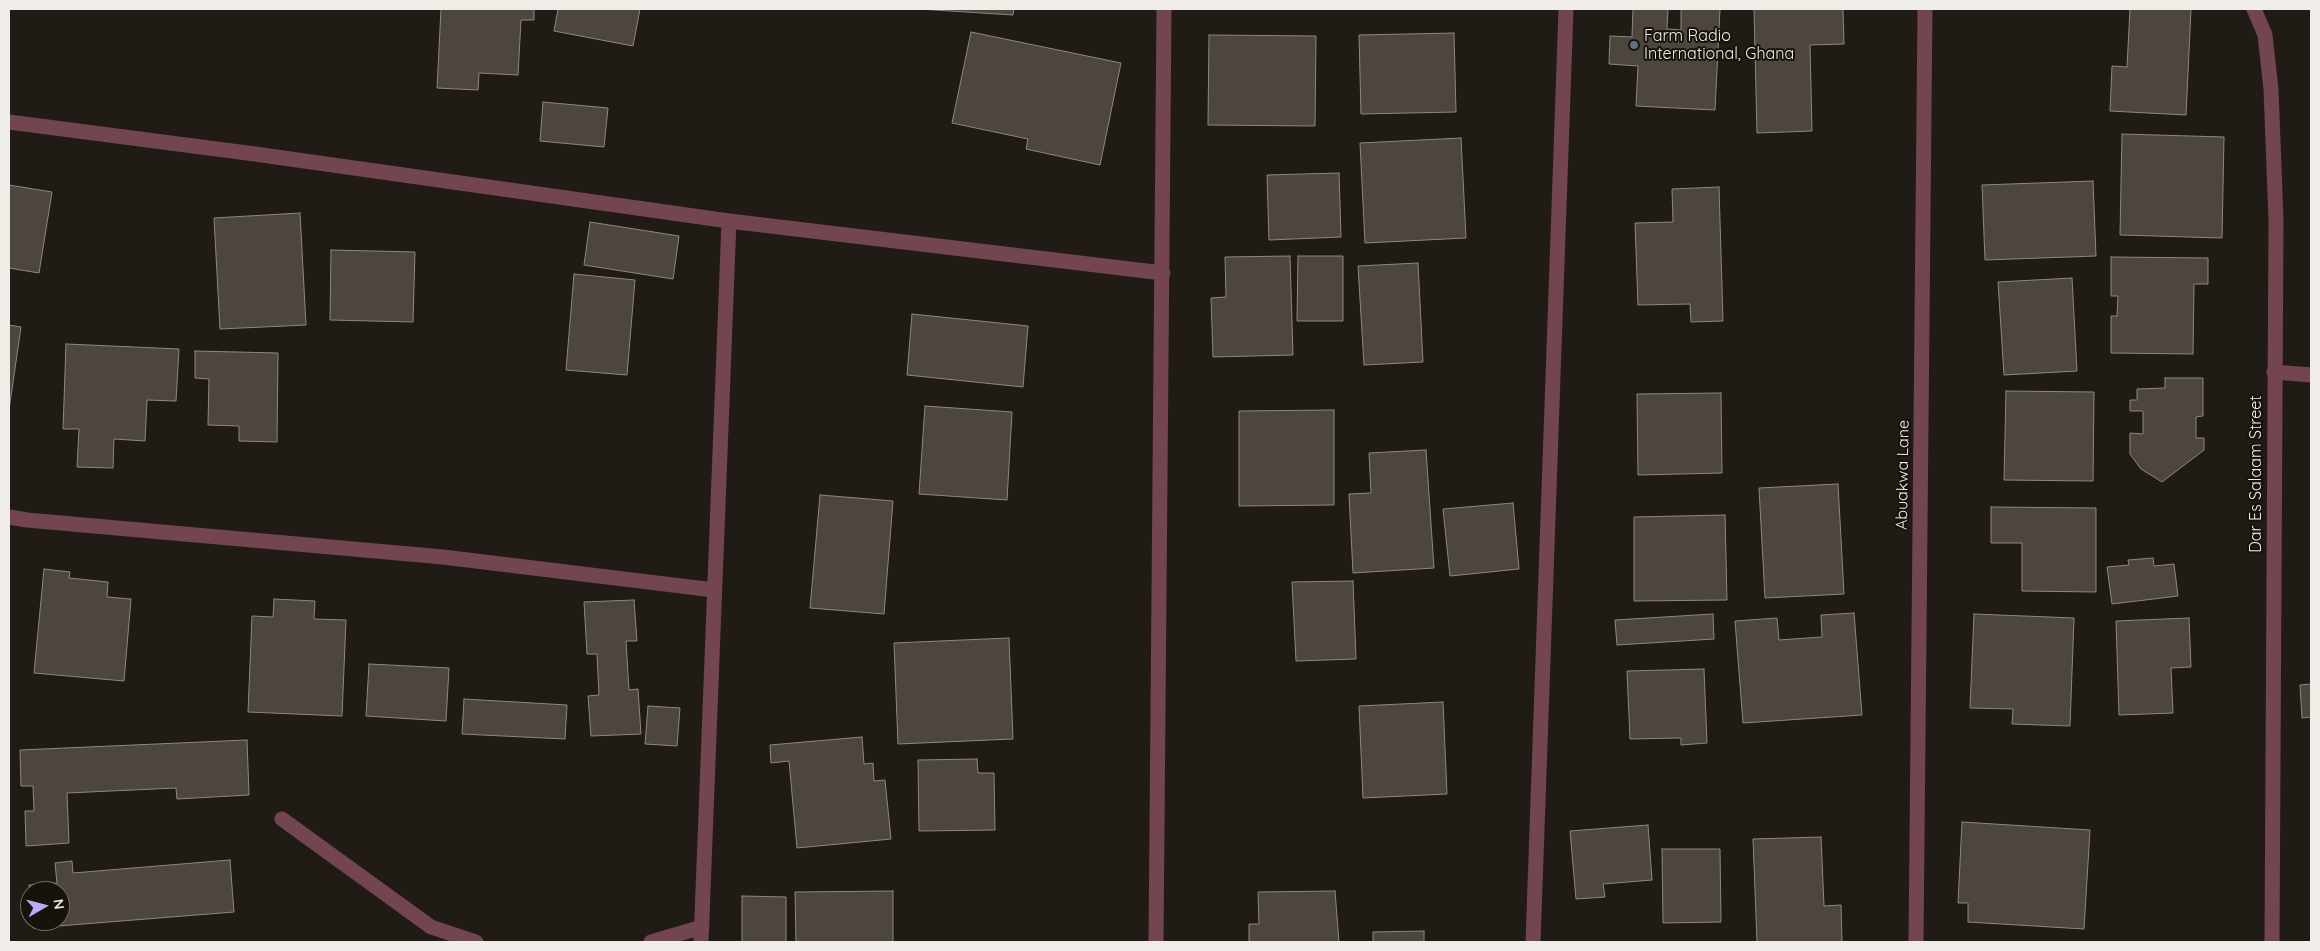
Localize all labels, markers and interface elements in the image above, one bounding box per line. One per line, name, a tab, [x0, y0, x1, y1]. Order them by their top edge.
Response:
place label: Farm Radio International, Ghana	[1644, 26, 1794, 64]
marker: Farm Radio International, Ghana	[1628, 39, 1640, 51]
street label: Dar Es Salaam Street	[2246, 395, 2266, 553]
street label: Abuakwa Lane	[1892, 420, 1914, 530]
north arrow	[20, 881, 70, 931]
text: N	[49, 898, 68, 910]

